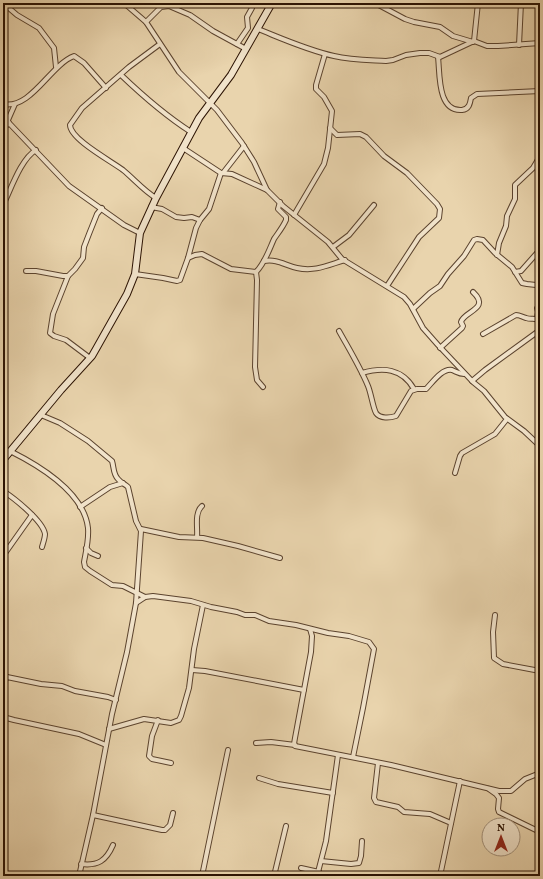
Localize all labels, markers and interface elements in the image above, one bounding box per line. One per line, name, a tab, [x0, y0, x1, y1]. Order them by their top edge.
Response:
north arrow	[481, 817, 521, 857]
text: N	[497, 821, 505, 836]

